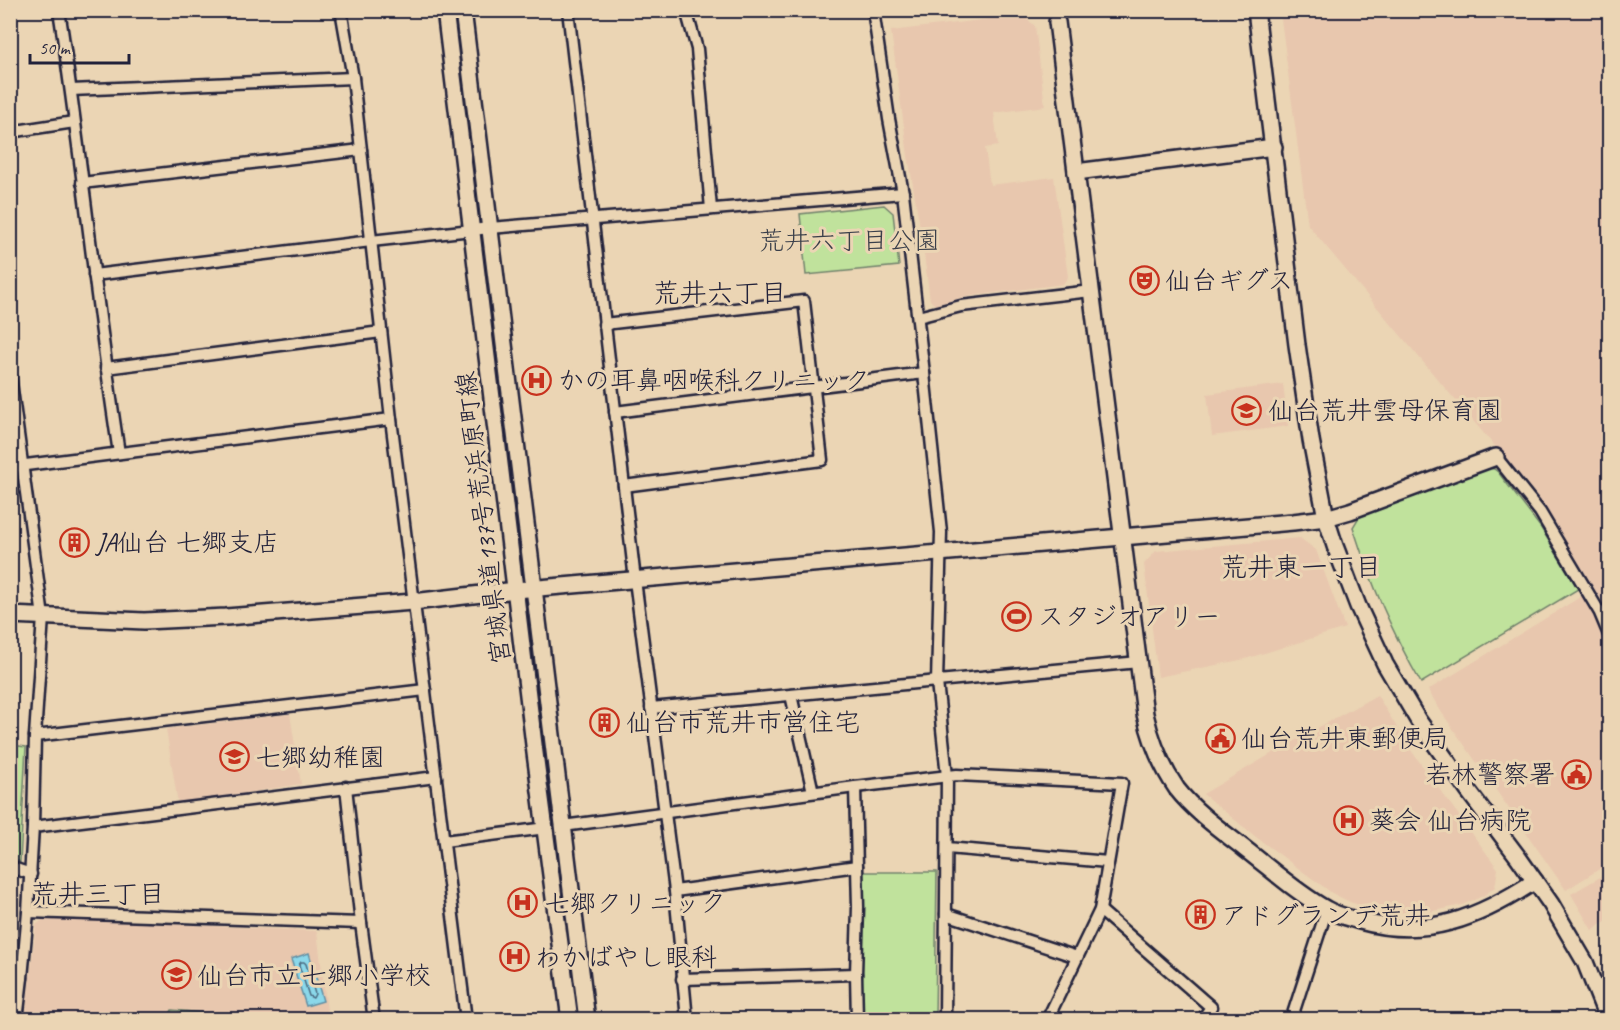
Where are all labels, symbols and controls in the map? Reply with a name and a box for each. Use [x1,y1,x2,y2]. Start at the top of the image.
scale bar [30,27,129,65]
text: 50 m [39,37,72,59]
park label: 荒井六丁目公園 [758,224,940,257]
theatre icon: 仙台ギグス [1128,264,1160,296]
place label: 仙台ギグス [1165,264,1293,297]
district label: 荒井六丁目 [653,276,788,310]
hospital icon: かの耳鼻咽喉科クリニック [521,364,553,396]
place label: かの耳鼻咽喉科クリニック [558,364,870,397]
street label: 宮城県道137号荒浜原町線 [449,369,518,666]
school or university icon: 仙台荒井雲母保育園 [1231,394,1263,426]
place label: 仙台荒井雲母保育園 [1268,394,1502,427]
building icon: JA仙台 七郷支店 [59,526,91,558]
place label: JA仙台 七郷支店 [94,526,279,559]
district label: 荒井東一丁目 [1220,550,1382,584]
sports icon: スタジオアリー [1001,600,1033,632]
place label: スタジオアリー [1038,600,1221,633]
building icon: 仙台市荒井市営住宅 [589,706,621,738]
place label: 仙台市荒井市営住宅 [626,706,860,739]
public building icon: 仙台荒井東郵便局 [1204,722,1236,754]
place label: 仙台荒井東郵便局 [1241,722,1449,755]
school or university icon: 七郷幼稚園 [218,741,250,773]
place label: 七郷幼稚園 [255,741,385,774]
place label: 若林警察署 [1425,758,1555,791]
public building icon: 若林警察署 [1560,758,1592,790]
hospital icon: 葵会 仙台病院 [1332,804,1364,836]
place label: 葵会 仙台病院 [1369,804,1531,837]
district label: 荒井三丁目 [31,877,166,911]
hospital icon: 七郷クリニック [507,887,539,919]
place label: 七郷クリニック [544,887,726,920]
building icon: アドグランデ荒井 [1184,899,1216,931]
place label: アドグランデ荒井 [1221,899,1431,932]
hospital icon: わかばやし眼科 [498,941,530,973]
place label: わかばやし眼科 [535,941,717,974]
school or university icon: 仙台市立七郷小学校 [160,959,192,991]
place label: 仙台市立七郷小学校 [197,959,431,992]

